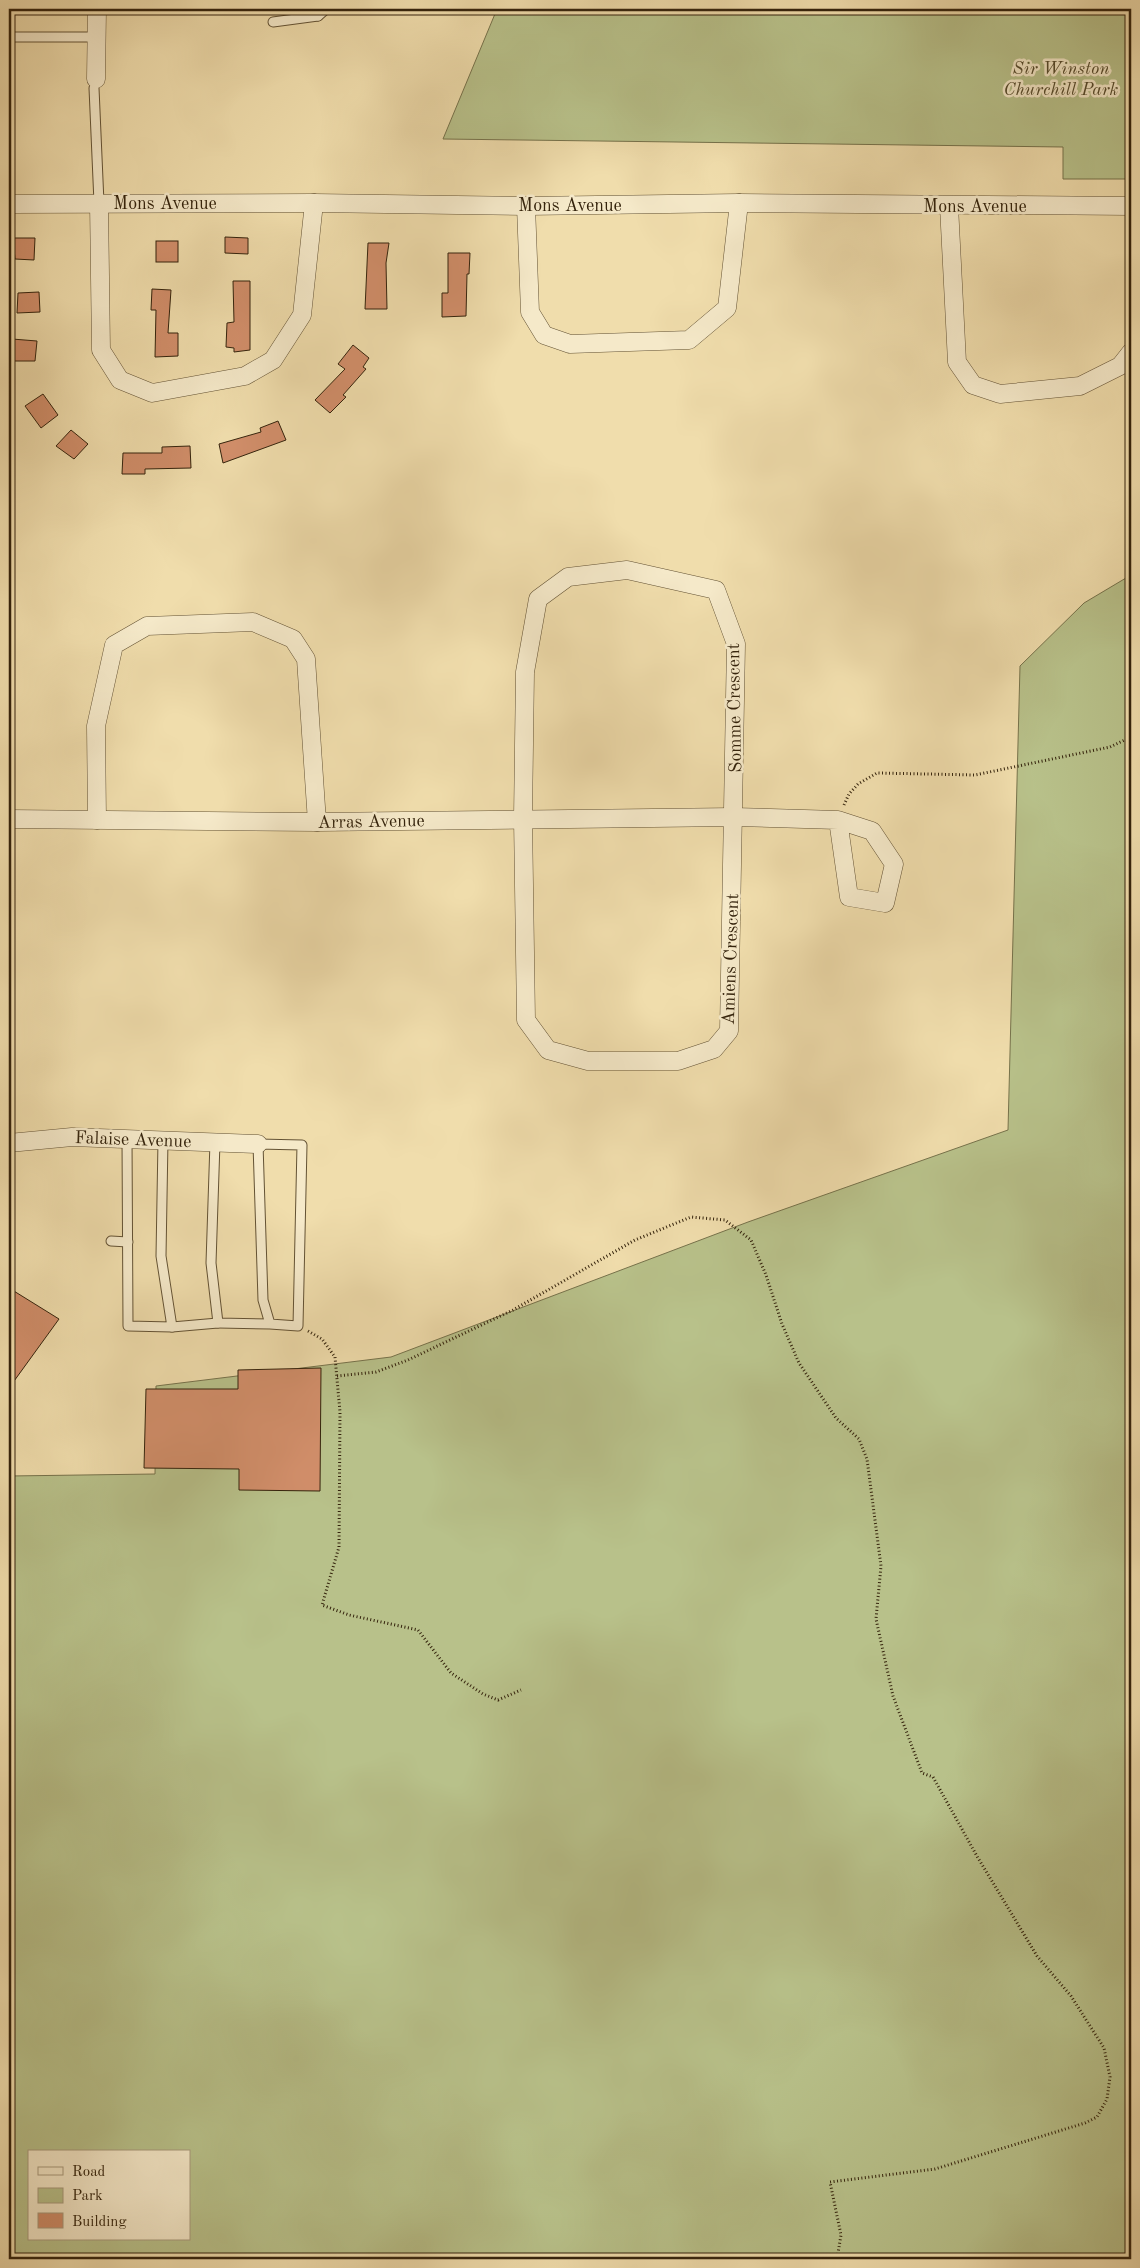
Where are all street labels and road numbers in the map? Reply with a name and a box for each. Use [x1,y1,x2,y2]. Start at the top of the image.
street label: Mons Avenue [113,195,217,213]
street label: Mons Avenue [518,197,622,215]
street label: Mons Avenue [923,198,1027,216]
street label: Somme Crescent [725,643,745,773]
street label: Arras Avenue [317,812,425,832]
street label: Amiens Crescent [720,893,742,1025]
street label: Falaise Avenue [74,1129,192,1151]

